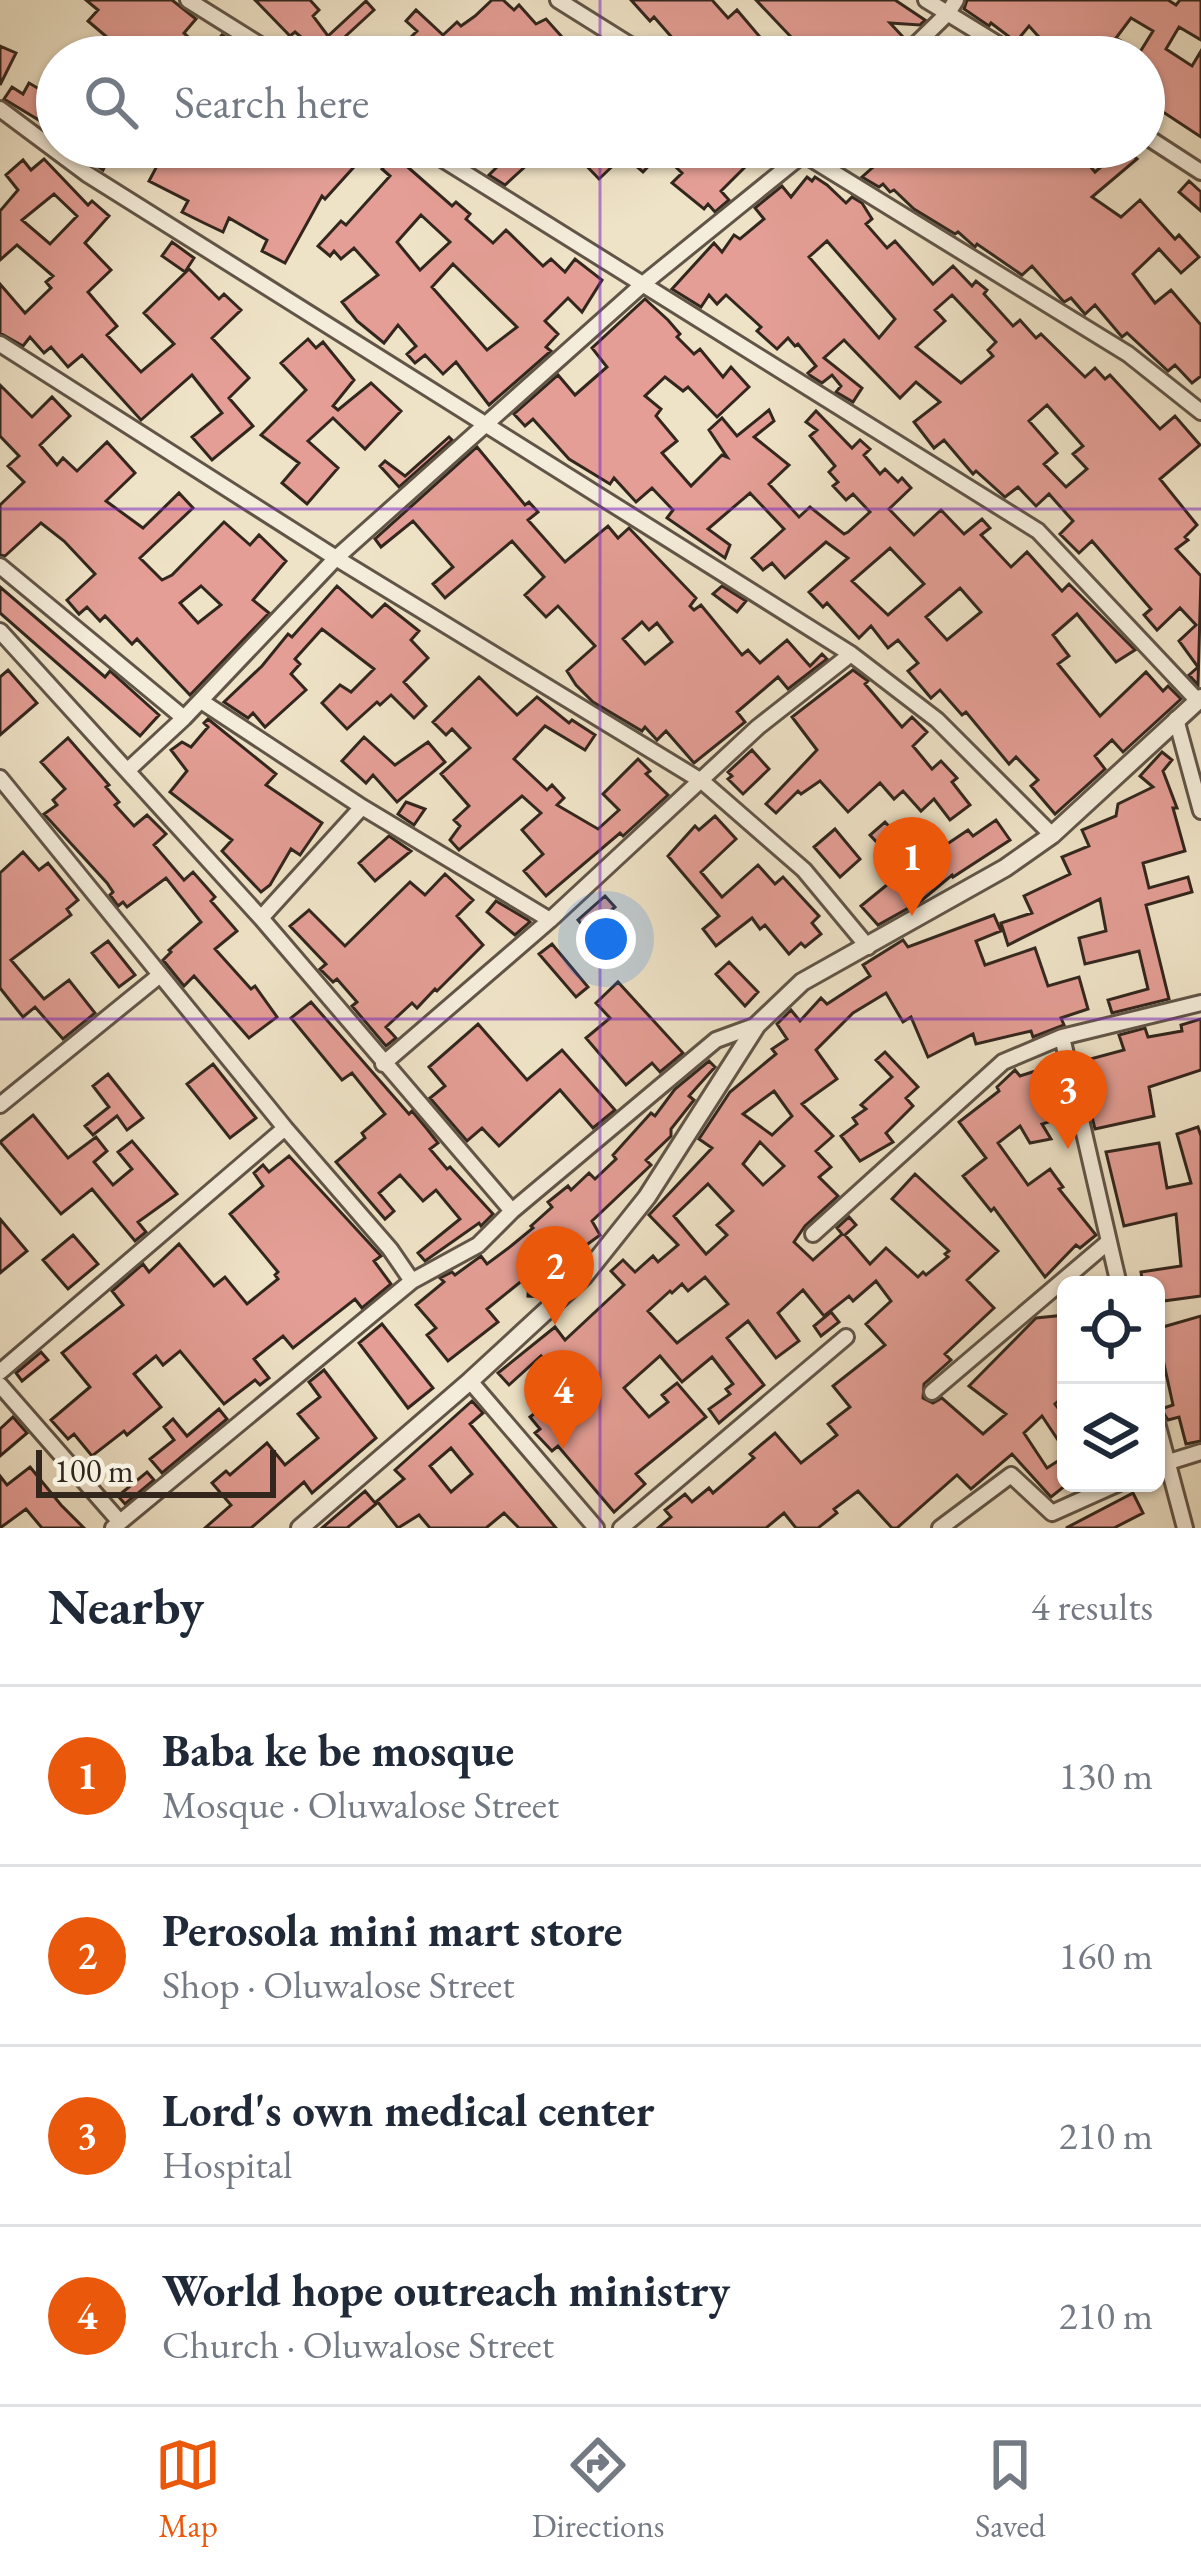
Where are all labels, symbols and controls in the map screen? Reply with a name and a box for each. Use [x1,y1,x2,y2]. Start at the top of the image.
search box [36,36,1165,168]
icon: search [78,69,144,135]
text: Search here [174,73,369,131]
pin: 1 [873,817,951,916]
your location [576,909,636,969]
pin: 3 [1029,1050,1107,1149]
pin: 2 [516,1226,594,1325]
map controls [1057,1276,1165,1492]
button: locate [1057,1276,1165,1384]
pin: 4 [524,1350,602,1449]
button: layers [1057,1384,1165,1492]
scale bar [36,1444,276,1497]
text: 100 m [54,1449,134,1492]
text: Nearby [48,1573,204,1639]
text: 4 results [1031,1581,1153,1632]
text: Baba ke be mosque [162,1721,514,1779]
text: 1 [77,1750,97,1801]
text: 130 m [1059,1750,1153,1801]
text: Mosque · Oluwalose Street [162,1779,559,1830]
text: Perosola mini mart store [162,1901,623,1959]
text: 2 [77,1930,97,1981]
text: 160 m [1059,1930,1153,1981]
text: Shop · Oluwalose Street [162,1959,514,2010]
text: Lord's own medical center [162,2081,654,2139]
text: 3 [77,2110,97,2161]
text: 210 m [1059,2110,1153,2161]
text: Hospital [162,2139,292,2190]
text: World hope outreach ministry [162,2261,730,2319]
text: 4 [77,2290,97,2341]
text: 210 m [1059,2290,1153,2341]
text: Church · Oluwalose Street [162,2319,554,2370]
tab: Map [155,2432,221,2547]
tab: Directions [532,2432,665,2547]
tab: Saved [975,2432,1046,2547]

